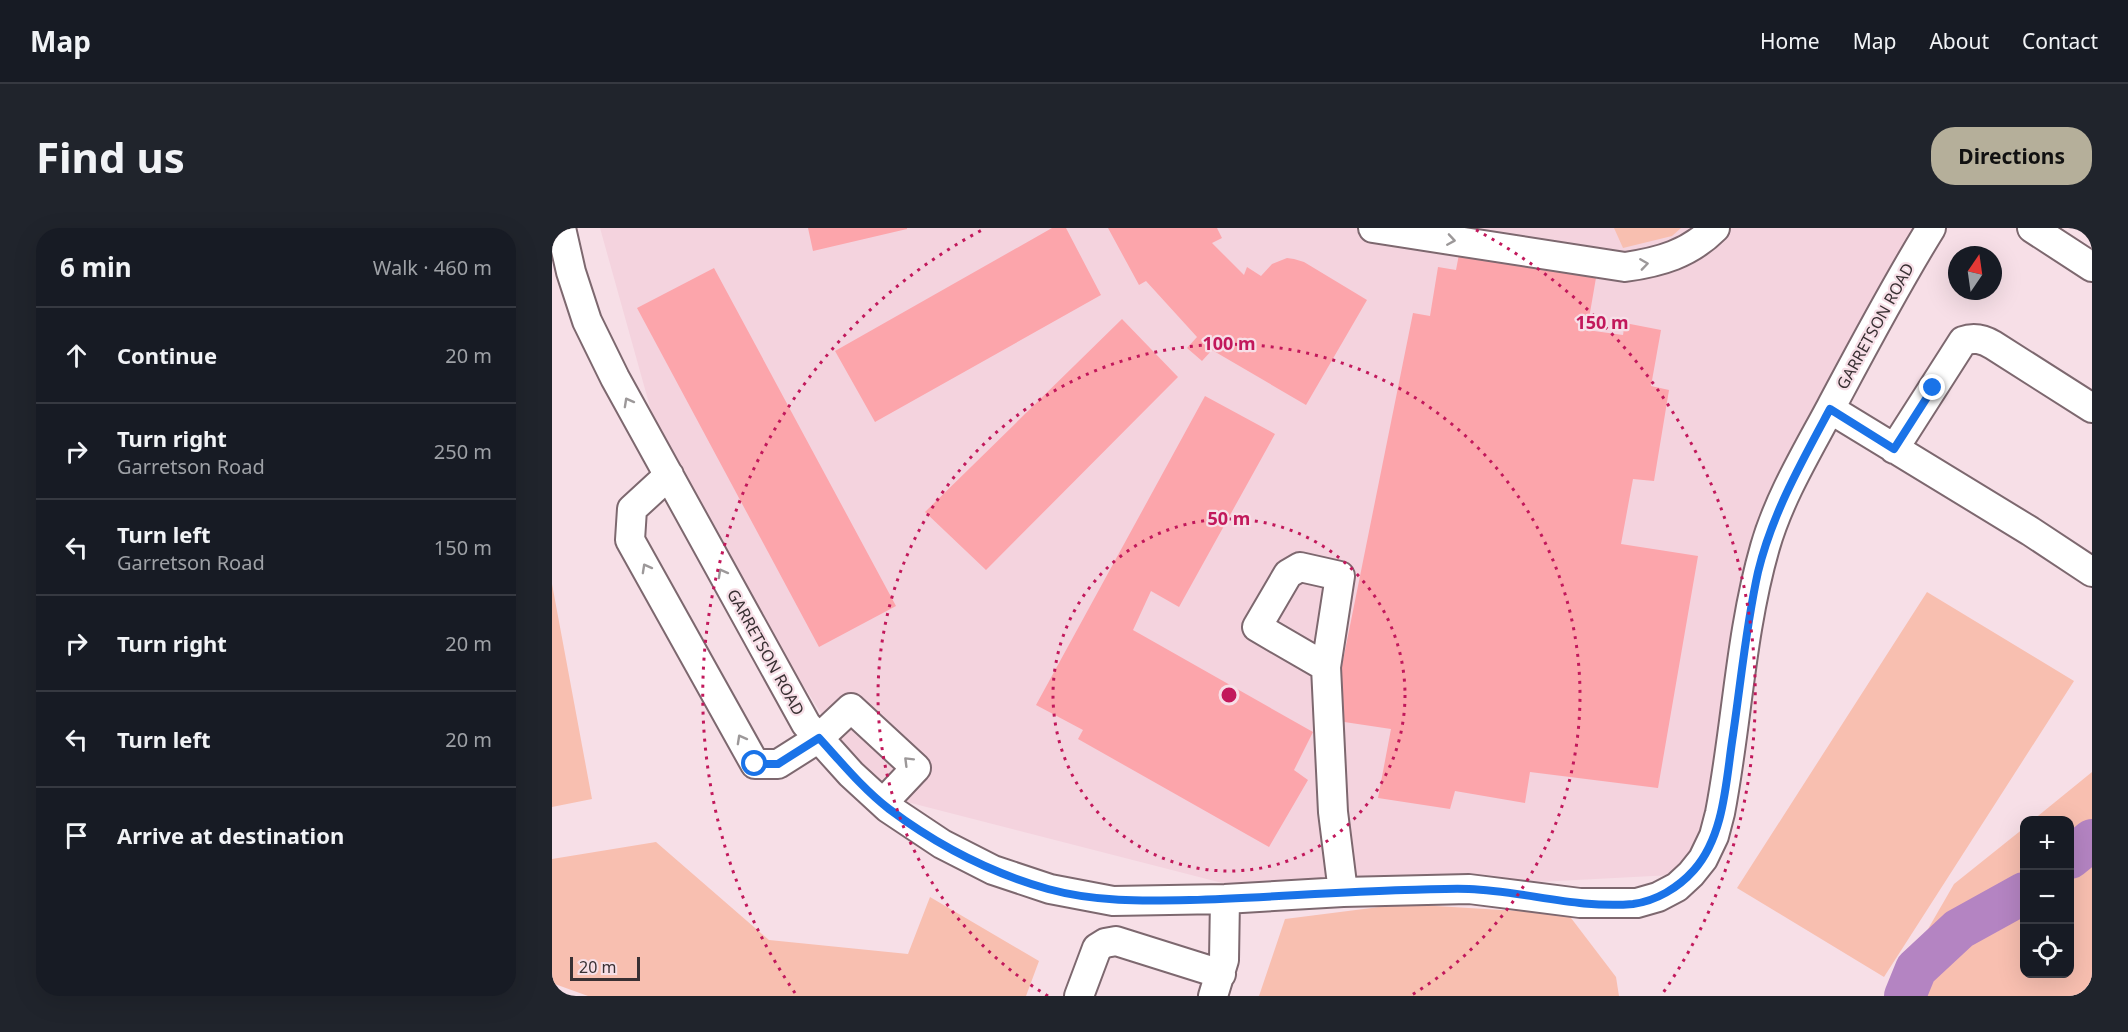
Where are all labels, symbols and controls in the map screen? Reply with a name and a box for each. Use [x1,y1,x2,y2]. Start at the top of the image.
text: Map [30,22,91,60]
text: Home [1760,27,1820,55]
text: Map [1853,27,1896,55]
text: About [1929,27,1989,55]
text: Contact [2022,27,2098,55]
button: Directions [1931,127,2092,185]
text: Find us [36,128,185,185]
one-way arrow [1446,233,1456,246]
north arrow [1948,246,2002,300]
text: 6 min [60,249,132,285]
text: Walk · 460 m [373,254,492,281]
one-way arrow [1640,259,1649,271]
street label: GARRETSON ROAD [1831,259,1919,393]
text: 150 m [1575,310,1629,334]
text: 100 m [1202,331,1256,355]
icon: ahead [60,339,93,372]
text: Continue [117,340,217,370]
text: 20 m [445,342,492,369]
route end [1919,374,1945,400]
one-way arrow [624,398,635,409]
text: Turn right [117,423,227,453]
icon: right [60,435,93,468]
text: 250 m [434,438,492,465]
text: Garretson Road [117,453,265,480]
text: 50 m [1208,506,1250,530]
text: Turn left [117,519,211,549]
icon: left [60,531,93,564]
text: 150 m [434,534,492,561]
text: Garretson Road [117,549,265,576]
one-way arrow [642,564,653,575]
one-way arrow [718,569,729,579]
street label: GARRETSON ROAD [722,585,810,719]
icon: right [60,627,93,660]
text: Turn right [117,628,227,658]
text: 20 m [445,630,492,657]
centre of rings [1219,685,1239,705]
icon: left [60,723,93,756]
text: Turn left [117,724,211,754]
text: 20 m [445,726,492,753]
one-way arrow [737,735,748,745]
route start [741,750,767,776]
one-way arrow [905,757,915,768]
map controls [2020,816,2074,978]
button: + [2020,816,2074,870]
icon: arrive [60,819,93,852]
text: Arrive at destination [117,820,344,850]
button: − [2020,870,2074,924]
button: locate [2020,924,2074,978]
scale bar [570,954,640,982]
text: 20 m [579,956,616,978]

